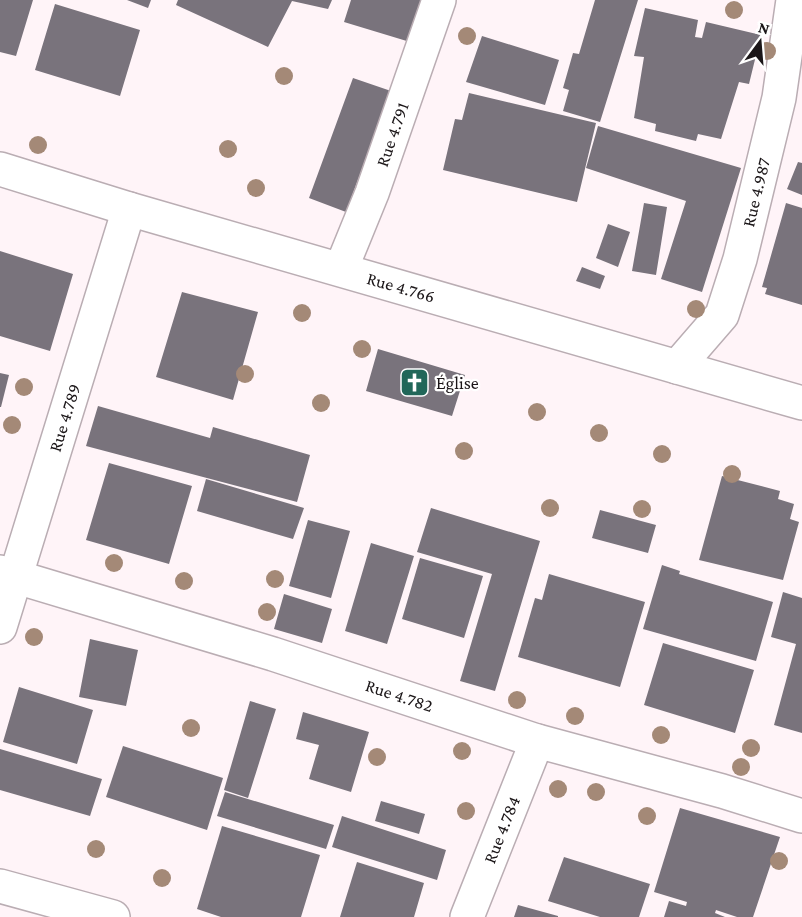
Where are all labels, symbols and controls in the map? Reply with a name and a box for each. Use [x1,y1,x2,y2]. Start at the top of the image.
north arrow [730,12,790,72]
text: N [756,18,772,38]
street label: Rue 4.791 [372,100,413,169]
street label: Rue 4.987 [738,156,774,229]
street label: Rue 4.766 [365,268,437,307]
church icon: Église [399,367,431,399]
place label: Église [436,373,479,393]
street label: Rue 4.789 [45,381,84,454]
street label: Rue 4.782 [363,675,436,716]
street label: Rue 4.784 [479,793,524,866]

